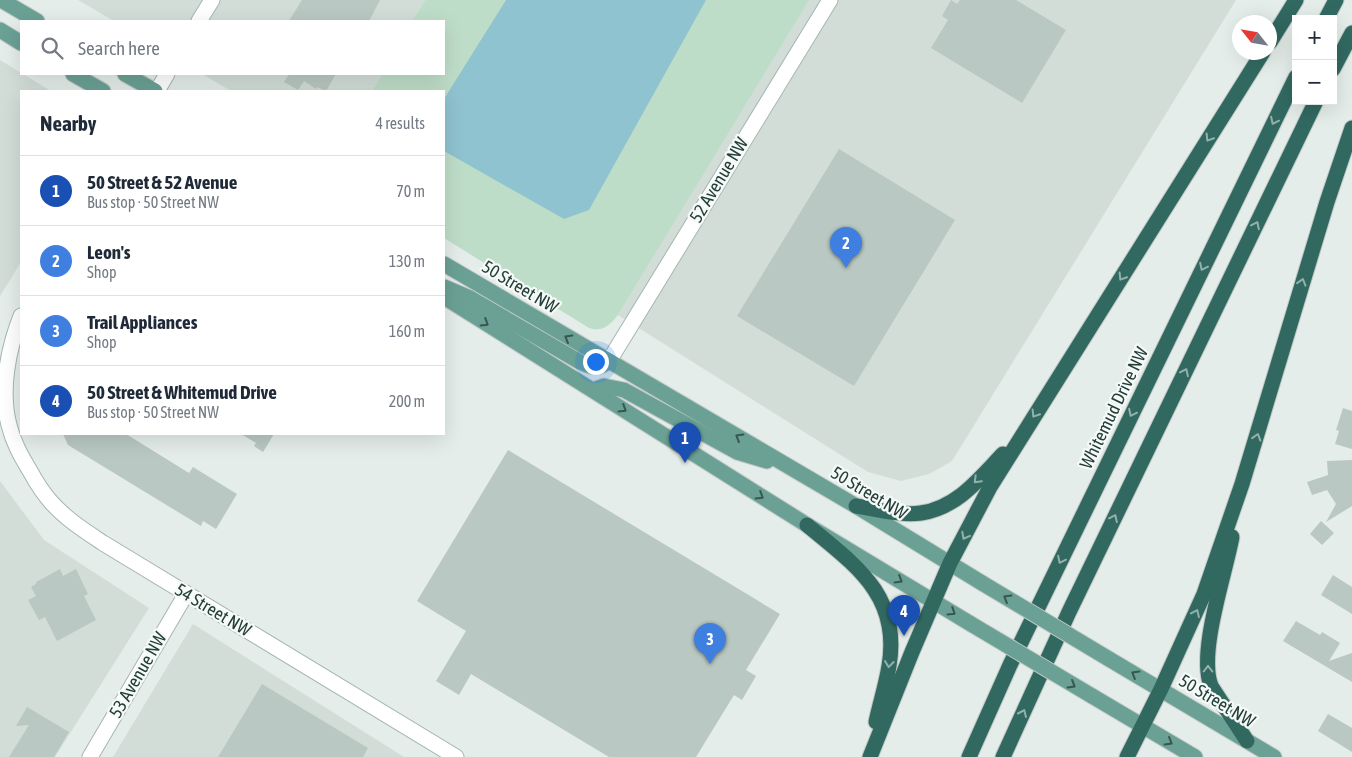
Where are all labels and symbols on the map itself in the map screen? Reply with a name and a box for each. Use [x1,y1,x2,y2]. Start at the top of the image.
north arrow [1232,15,1277,60]
one-way arrow [1270,116,1280,125]
street label: 52 Avenue NW [685,133,752,226]
one-way arrow [1206,133,1215,142]
one-way arrow [1250,222,1260,231]
pin: 2 [830,227,862,268]
street label: 50 Street NW [478,256,562,317]
one-way arrow [1199,262,1209,271]
one-way arrow [1118,271,1128,280]
one-way arrow [1297,278,1307,286]
one-way arrow [480,317,489,326]
one-way arrow [565,334,574,344]
street label: Whitemud Drive NW [1075,343,1152,472]
your location [583,349,609,375]
one-way arrow [1179,368,1189,377]
one-way arrow [618,403,627,413]
one-way arrow [1129,408,1139,417]
one-way arrow [1032,409,1041,418]
pin: 1 [669,422,701,463]
one-way arrow [735,434,744,444]
one-way arrow [1251,434,1261,442]
street label: 50 Street NW [827,462,911,523]
one-way arrow [974,475,983,484]
one-way arrow [755,490,764,499]
one-way arrow [1108,514,1118,523]
one-way arrow [961,531,971,540]
one-way arrow [1058,554,1068,563]
one-way arrow [894,574,903,584]
street label: 54 Street NW [171,579,255,640]
pin: 4 [888,595,920,636]
one-way arrow [1004,595,1013,605]
one-way arrow [947,606,956,615]
one-way arrow [1189,609,1200,618]
pin: 3 [694,623,726,664]
street label: 53 Avenue NW [105,628,171,721]
one-way arrow [884,660,895,668]
one-way arrow [1203,665,1213,672]
street label: 50 Street NW [1175,670,1259,731]
one-way arrow [1132,671,1141,681]
one-way arrow [1067,678,1076,688]
one-way arrow [1016,709,1027,718]
one-way arrow [1163,736,1172,746]

